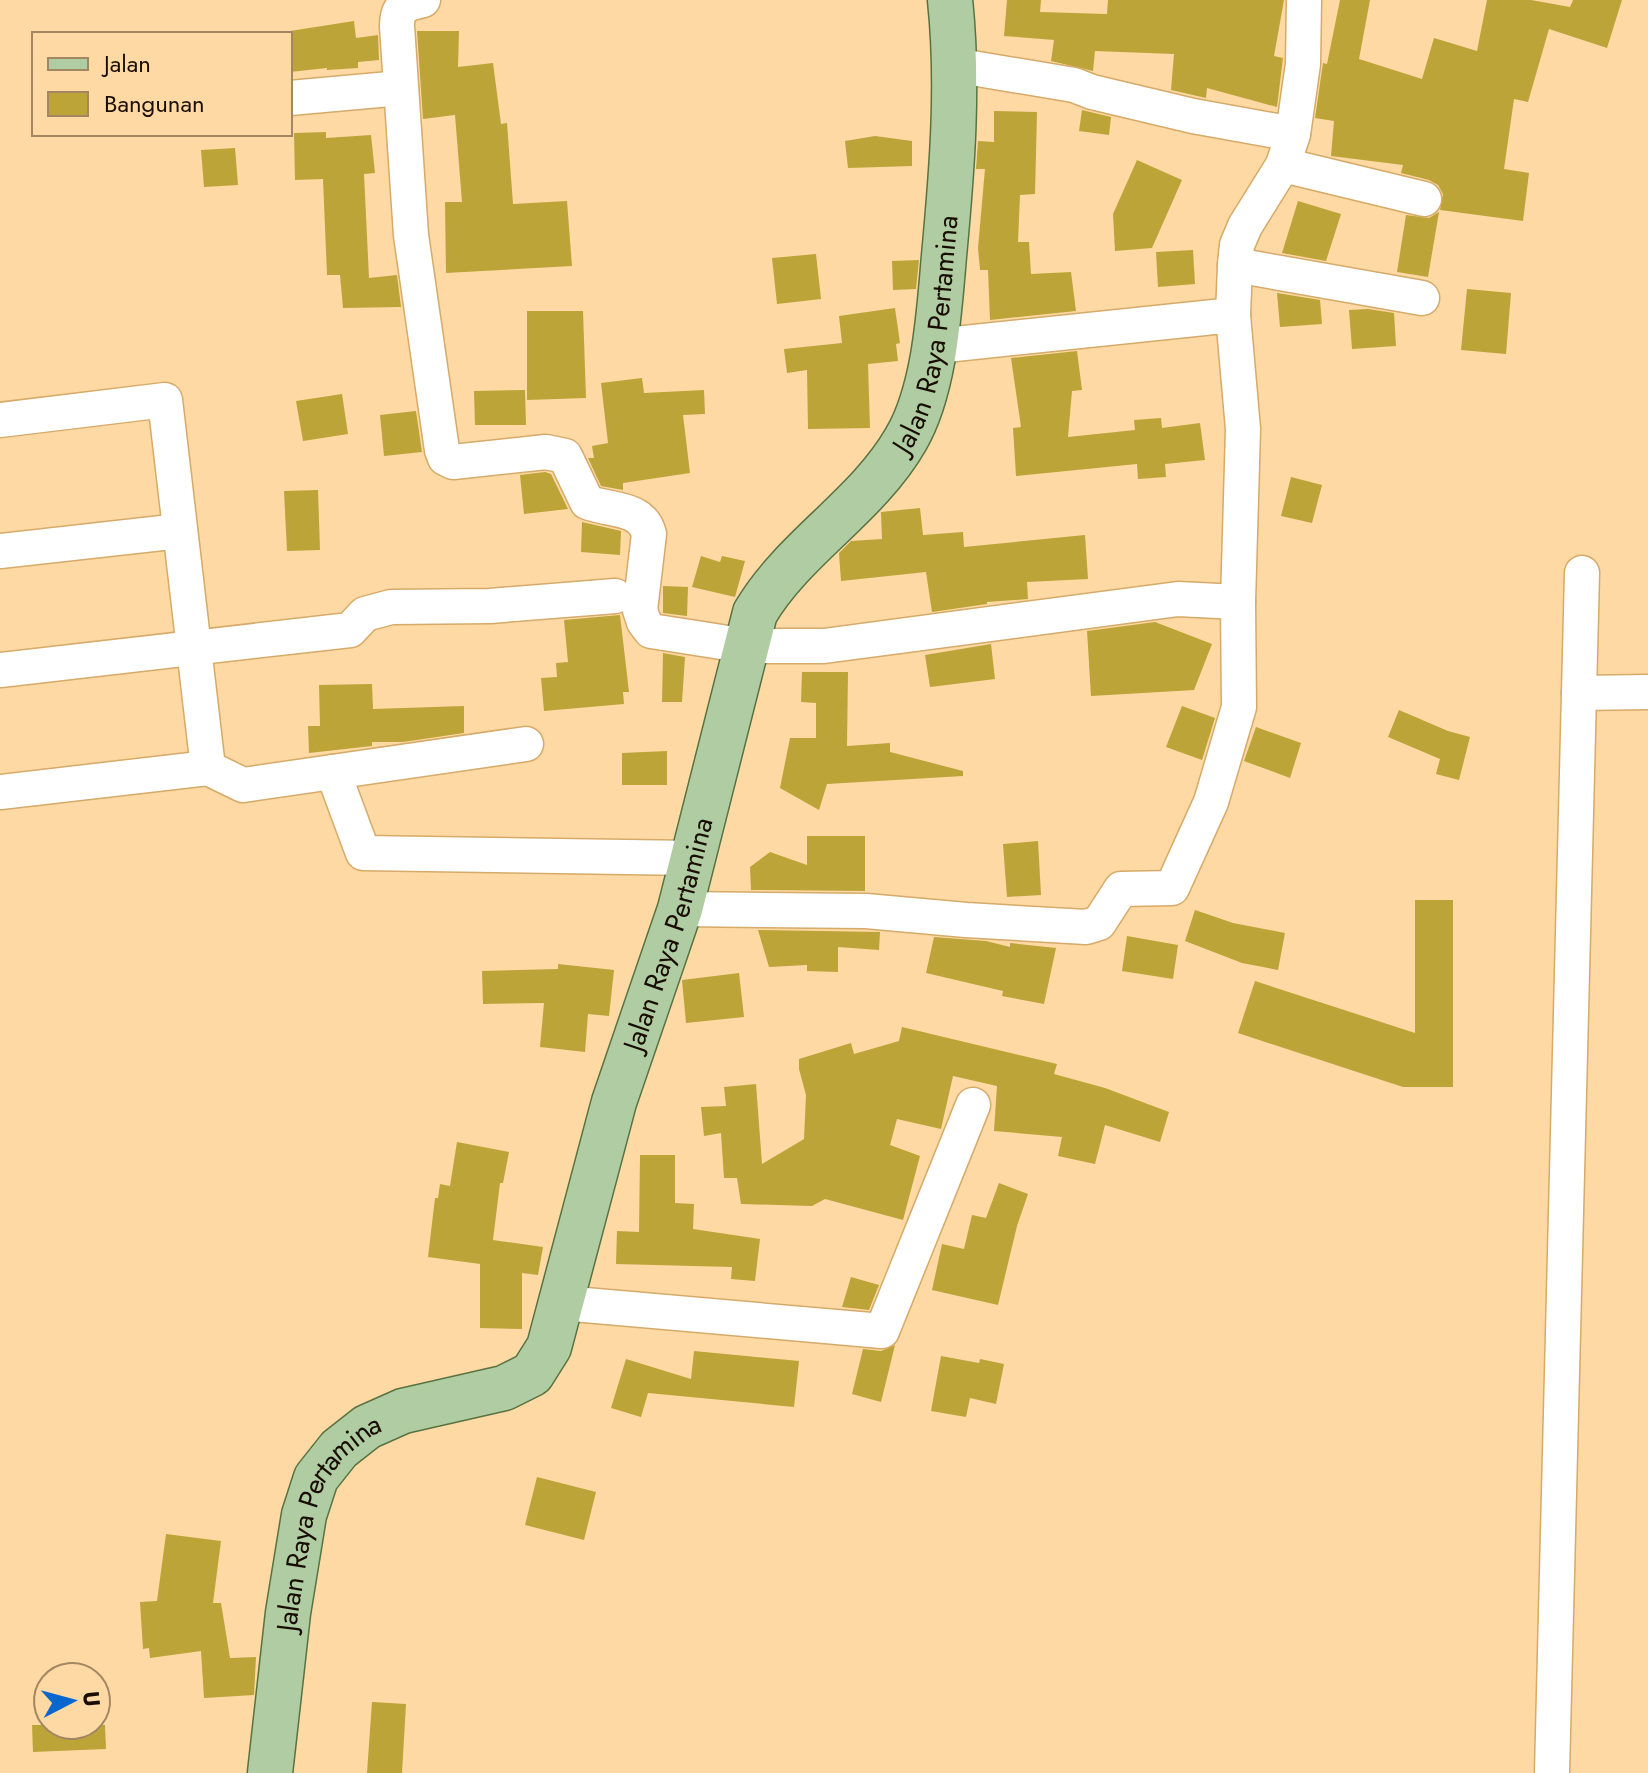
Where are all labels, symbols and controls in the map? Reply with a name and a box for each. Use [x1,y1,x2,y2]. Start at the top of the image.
legend [32,32,292,136]
text: Jalan [101,46,151,81]
text: Bangunan [104,86,205,121]
street label: Jalan Raya Pertamina [880,214,969,465]
street label: Jalan Raya Pertamina [612,813,723,1060]
street label: Jalan Raya Pertamina [266,1403,388,1637]
north arrow [32,1661,112,1741]
text: U [75,1690,109,1708]

